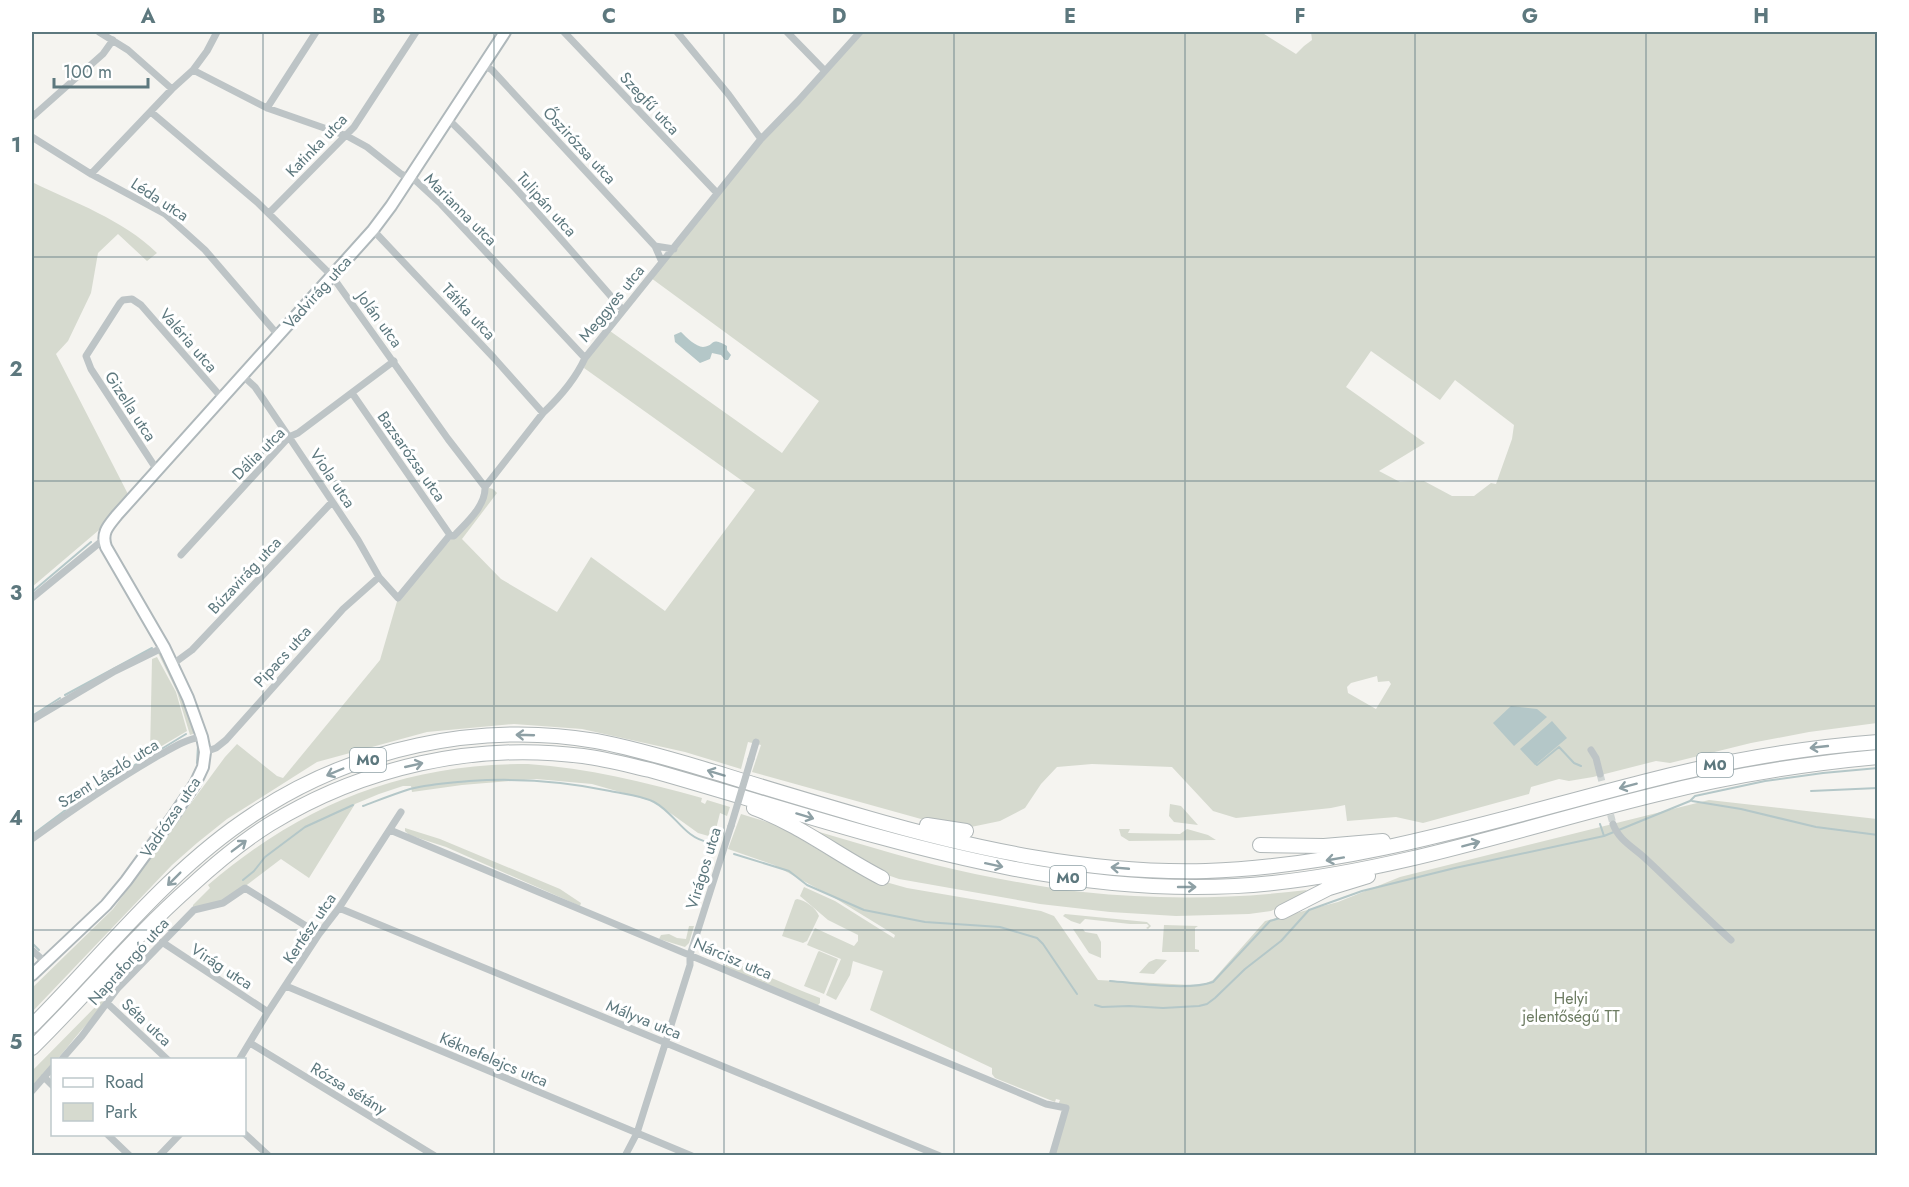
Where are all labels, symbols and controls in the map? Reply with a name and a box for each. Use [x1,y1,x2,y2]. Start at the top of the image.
text: A [140,2,156,31]
text: B [372,2,386,31]
text: C [602,2,616,31]
text: D [832,2,846,31]
text: E [1064,2,1076,31]
text: F [1294,2,1306,31]
text: G [1522,2,1538,31]
text: H [1753,2,1769,31]
scale bar [54,51,148,89]
text: 100 m [63,59,112,85]
street label: Szegfű utca [614,67,685,140]
street label: Őszirózsa utca [538,102,622,189]
street label: Katinka utca [280,108,353,182]
text: 1 [11,131,21,160]
street label: Tulipán utca [511,167,582,242]
street label: Marianna utca [419,168,502,251]
street label: Léda utca [126,172,193,227]
street label: Vadvirág utca [278,251,357,334]
street label: Meggyes utca [573,260,650,347]
street label: Tátika utca [436,278,501,345]
street label: Jolán utca [350,285,408,352]
street label: Valéria utca [154,303,223,377]
text: 2 [9,355,23,384]
street label: Gizella utca [99,367,162,446]
street label: Bazsarózsa utca [372,406,451,506]
street label: Dália utca [227,422,290,485]
street label: Viola utca [304,444,361,513]
street label: Búzavirág utca [202,532,286,619]
text: 3 [10,579,22,608]
street label: Pipacs utca [248,620,316,692]
one-way arrow [516,730,536,741]
street label: Szent László utca [54,733,163,814]
one-way arrow [1810,742,1830,753]
road number: M0 [350,748,386,772]
road number: M0 [1697,753,1733,777]
one-way arrow [405,758,424,770]
one-way arrow [327,767,345,778]
one-way arrow [707,767,726,778]
street label: Vadrózsa utca [135,772,206,862]
one-way arrow [1619,780,1638,792]
text: 4 [9,804,23,833]
one-way arrow [795,811,814,822]
street label: Virágos utca [680,824,727,912]
one-way arrow [1461,838,1480,849]
one-way arrow [230,840,246,852]
one-way arrow [1326,853,1345,864]
one-way arrow [984,860,1003,871]
one-way arrow [1110,862,1130,873]
road number: M0 [1050,866,1086,890]
one-way arrow [167,871,182,886]
one-way arrow [1177,881,1197,893]
street label: Kertész utca [277,888,341,968]
street label: Napraforgó utca [83,912,174,1010]
street label: Nárcisz utca [690,932,776,985]
street label: Virág utca [186,938,257,995]
park label: Helyi jelentőségű TT [1521,987,1620,1028]
street label: Séta utca [117,993,177,1052]
street label: Mályva utca [603,994,685,1045]
street label: Kéknefelejcs utca [436,1026,552,1093]
text: 5 [10,1028,23,1057]
street label: Rózsa sétány [306,1057,392,1121]
legend [51,1058,246,1136]
text: Road [105,1069,144,1095]
text: Park [105,1099,137,1125]

